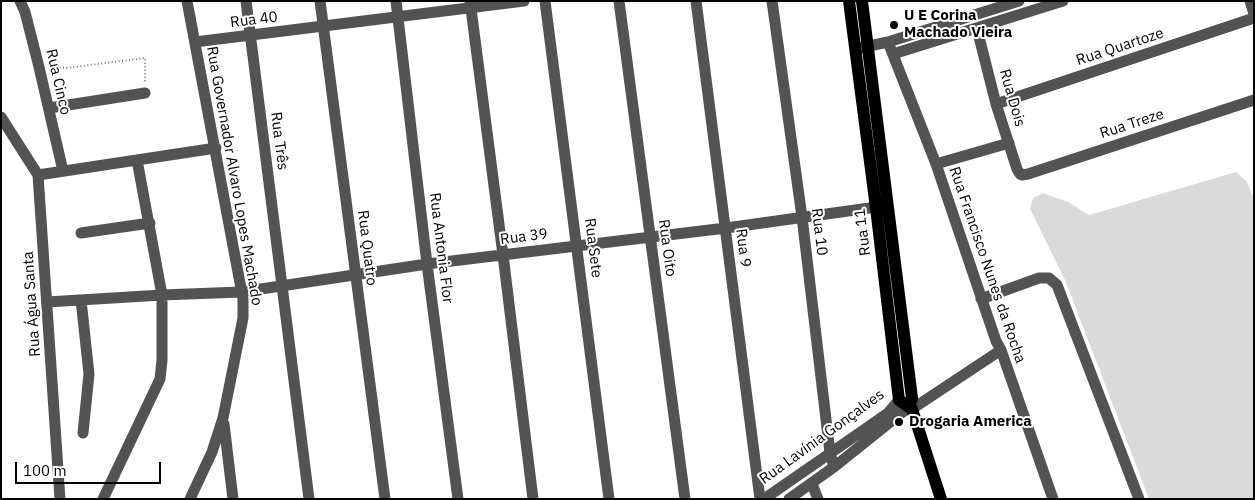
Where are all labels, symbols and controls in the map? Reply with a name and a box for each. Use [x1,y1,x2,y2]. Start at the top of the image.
place label: U E Corina Machado Vieira [904,7,1012,42]
street label: Rua 40 [229,8,279,32]
marker: U E Corina Machado Vieira [888,19,900,31]
street label: Rua Quartoze [1074,24,1166,70]
street label: Rua Governador Alvaro Lopes Machado [202,45,266,307]
street label: Rua Cinco [42,47,74,117]
street label: Rua Dois [995,67,1029,129]
street label: Rua Treze [1098,105,1166,143]
street label: Rua Três [266,111,292,171]
street label: Rua Francisco Nunes da Rocha [945,164,1029,366]
street label: Rua Antonia Flor [425,192,457,304]
street label: Rua 10 [807,207,831,257]
street label: Rua 11 [851,207,875,257]
street label: Rua Quatro [353,209,381,287]
street label: Rua Sete [580,217,606,279]
street label: Rua Oito [654,218,680,278]
street label: Rua 39 [499,225,549,249]
street label: Rua 9 [732,228,754,268]
street label: Rua Água Santa [19,251,45,357]
street label: Rua Lavínia Gonçalves [756,386,888,488]
place label: Drogaria America [909,413,1032,431]
marker: Drogaria America [893,416,905,428]
scale bar [18,452,164,484]
text: 100 m [23,461,67,480]

